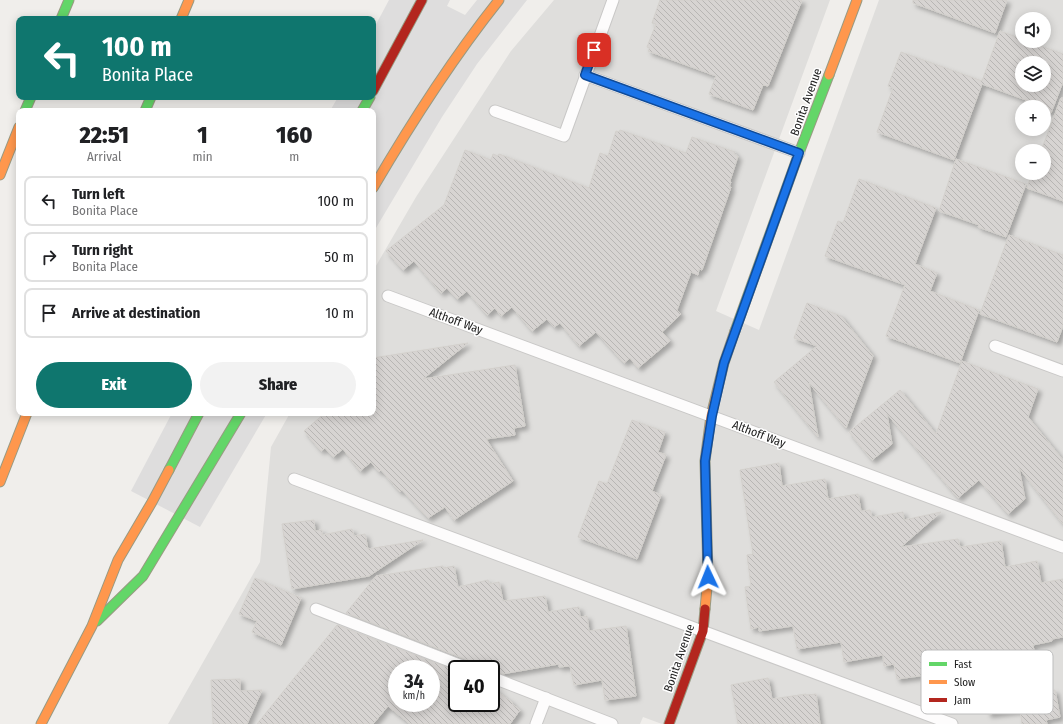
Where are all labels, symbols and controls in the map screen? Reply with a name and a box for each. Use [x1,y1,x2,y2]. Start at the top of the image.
map controls [1015,12,1051,180]
button: sound [1015,12,1051,48]
text: 100 m [102,30,172,63]
icon: left [36,32,88,84]
pin [577,33,611,67]
icon: arrive [583,39,605,61]
button: layers [1015,56,1051,92]
text: Bonita Place [102,64,193,86]
street label: Bonita Avenue [787,66,825,138]
button: + [1015,100,1051,136]
text: 22:51 [80,121,129,149]
text: 1 [197,121,208,149]
text: 160 [276,121,313,149]
button: − [1015,144,1051,180]
text: Arrival [87,149,121,164]
text: min [192,149,213,164]
text: m [289,149,299,164]
text: Turn left [72,185,125,203]
icon: left [38,190,60,212]
text: 100 m [317,192,354,210]
text: Bonita Place [72,203,138,218]
text: Turn right [72,241,133,259]
icon: right [38,246,60,268]
text: 50 m [324,248,354,266]
text: Bonita Place [72,259,138,274]
icon: arrive [38,302,60,324]
text: Arrive at destination [72,304,200,322]
text: 10 m [325,304,354,322]
street label: Althoff Way [427,305,485,337]
button: Exit [36,362,192,408]
button: Share [200,362,356,408]
street label: Althoff Way [730,417,788,451]
position arrow [687,556,729,598]
street label: Bonita Avenue [661,622,697,694]
legend [921,650,1053,714]
text: Fast [954,658,972,671]
speed limit sign: 40 [448,660,500,712]
text: 34 [404,669,424,693]
text: Slow [954,676,975,689]
text: km/h [403,690,425,702]
text: Jam [954,694,971,707]

